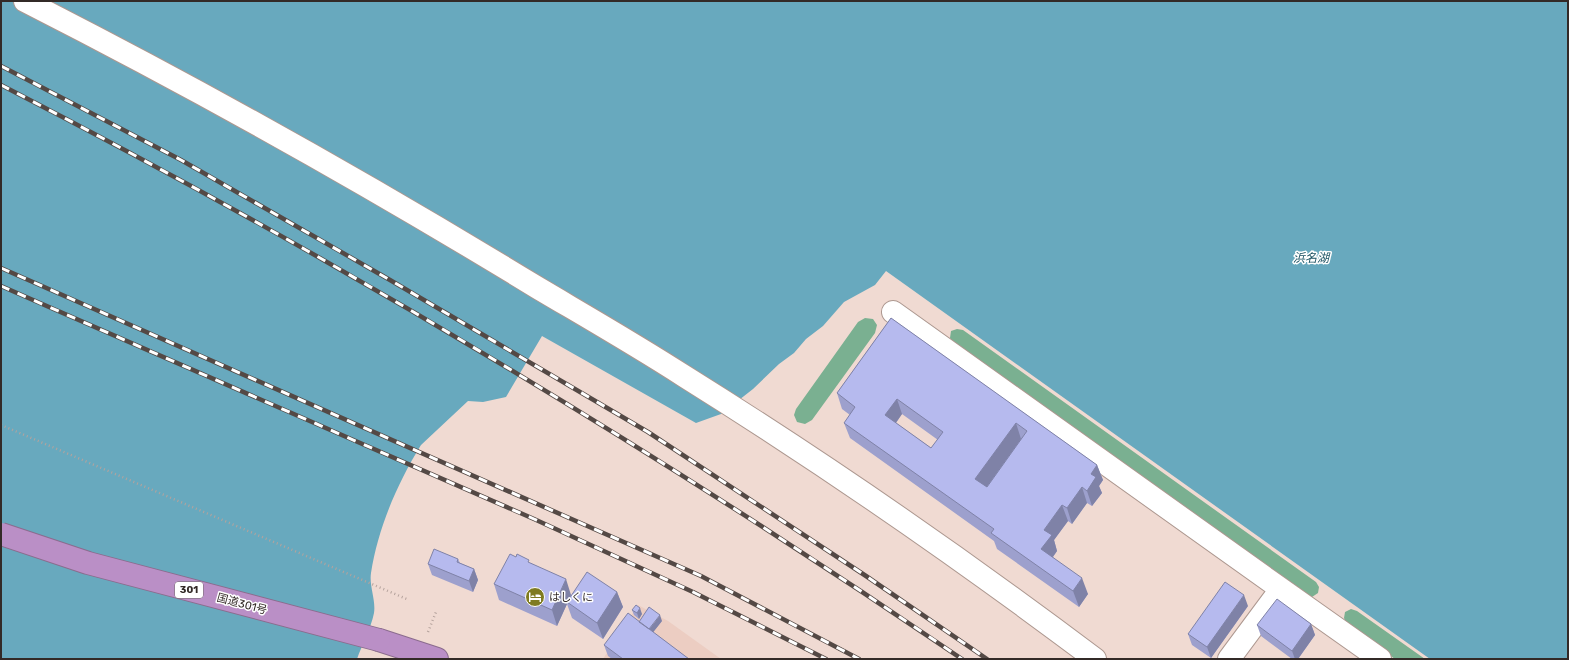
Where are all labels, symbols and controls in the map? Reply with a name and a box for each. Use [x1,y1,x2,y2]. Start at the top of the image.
water label: 浜名湖 [1293,251,1331,265]
road number: 301 [175,582,203,598]
hotel icon: はしくに [524,586,546,608]
street label: 国道301号 [216,591,268,617]
place label: はしくに [549,591,593,604]

